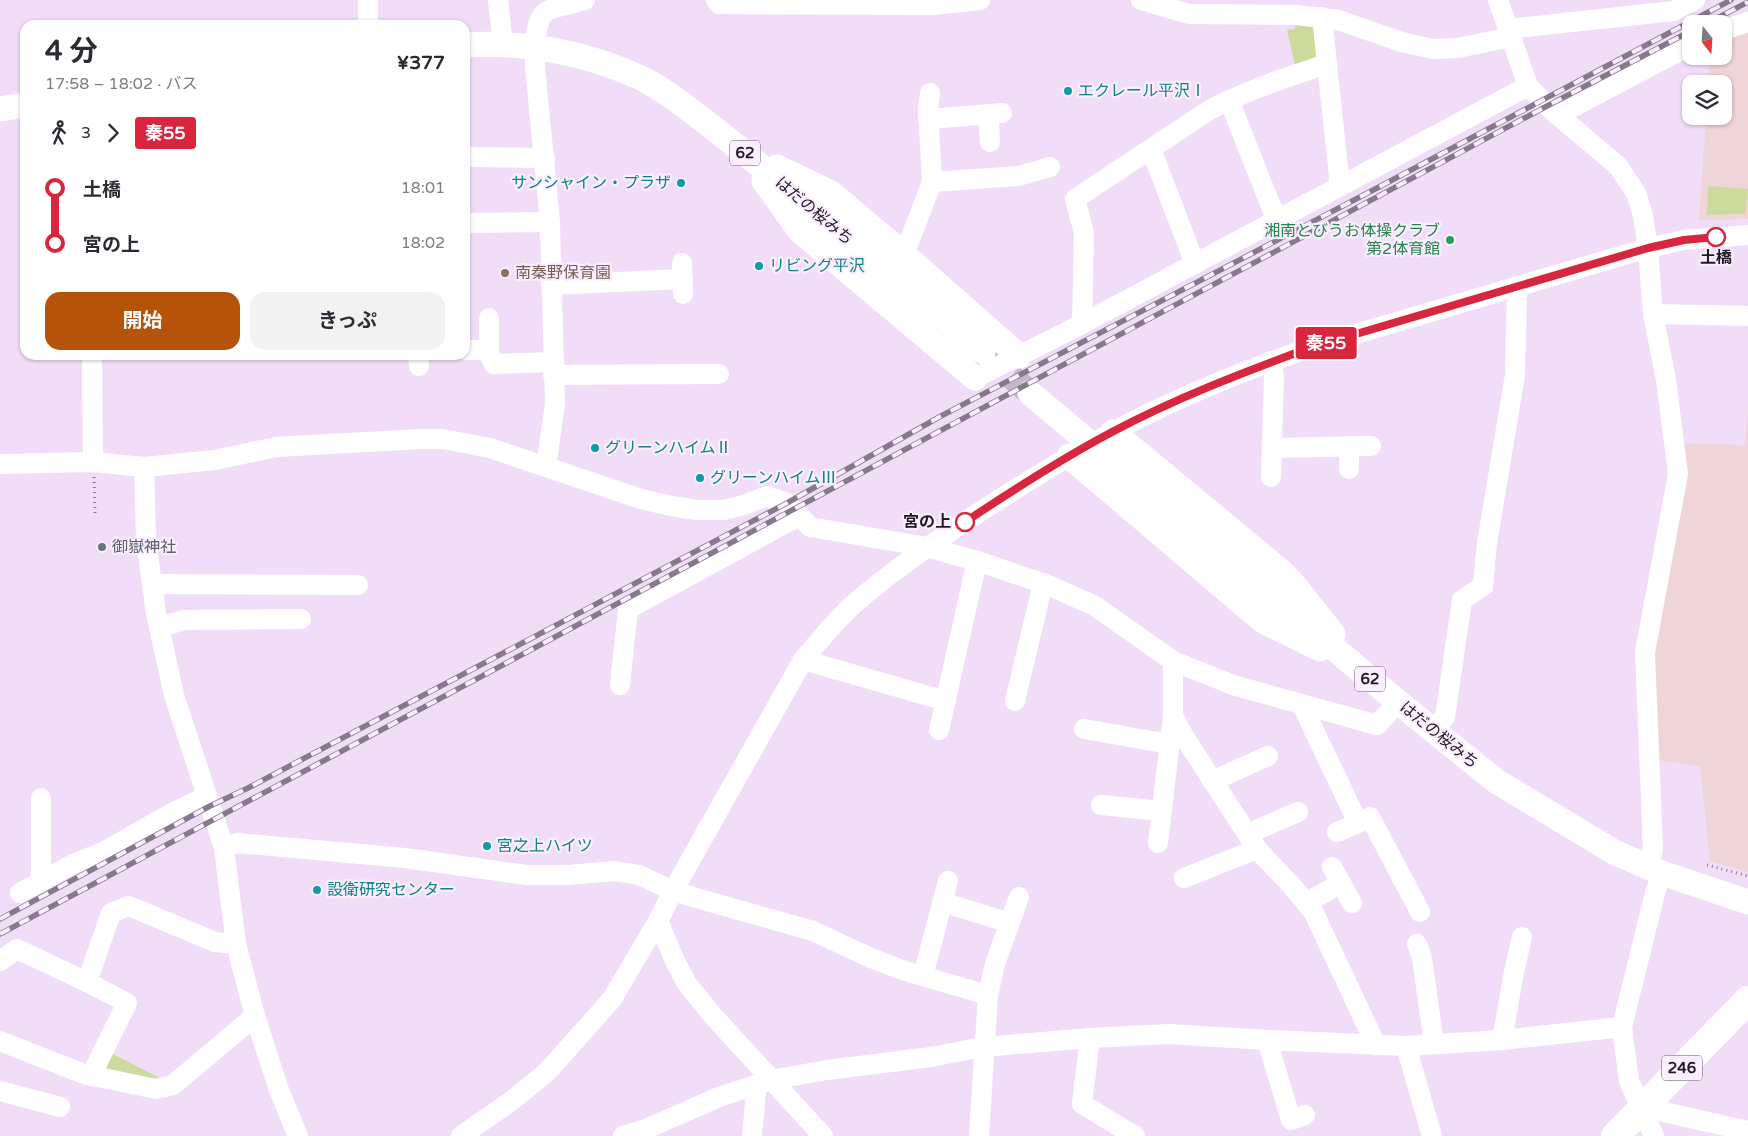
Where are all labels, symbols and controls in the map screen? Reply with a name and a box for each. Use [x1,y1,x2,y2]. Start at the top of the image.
north arrow [1682,15,1732,65]
map controls [1682,15,1732,125]
text: 4 分 [45,34,98,68]
text: ¥377 [397,52,445,74]
text: 17:58 – 18:02 · バス [45,74,197,94]
button: layers [1682,75,1732,125]
place label: エクレール平沢Ⅰ [1078,81,1206,101]
marker: エクレール平沢Ⅰ [1062,85,1074,97]
icon: walk [45,119,73,147]
icon: forward [99,119,127,147]
text: 秦55 [145,122,186,144]
text: 3 [81,123,91,143]
road number: 62 [730,140,760,166]
place label: サンシャイン・プラザ [511,173,671,193]
street label: はだの桜みち [771,173,857,249]
marker: サンシャイン・プラザ [675,177,687,189]
text: 18:01 [401,178,445,198]
text: 土橋 [83,179,121,201]
place label: 湘南とびうお体操クラブ 第2体育館 [1264,221,1440,259]
marker: 土橋 [1706,227,1726,247]
text: 18:02 [401,233,445,253]
text: 宮の上 [83,234,140,256]
marker: 湘南とびうお体操クラブ 第2体育館 [1444,234,1456,246]
place label: 土橋 [1700,248,1732,268]
place label: リビング平沢 [769,256,865,276]
marker: リビング平沢 [753,260,765,272]
place label: 南秦野保育園 [515,263,611,283]
marker: 南秦野保育園 [499,267,511,279]
button: 開始 [45,292,240,350]
button: きっぷ [250,292,445,350]
line badge: 秦55 [1297,327,1355,359]
text: 秦55 [1306,332,1346,354]
place label: グリーンハイムⅡ [605,438,732,458]
marker: グリーンハイムⅡ [589,442,601,454]
place label: グリーンハイムⅢ [710,468,837,488]
marker: グリーンハイムⅢ [694,472,706,484]
place label: 宮の上 [903,512,951,532]
marker: 宮の上 [955,512,975,532]
place label: 御嶽神社 [112,537,176,557]
marker: 御嶽神社 [96,541,108,553]
road number: 62 [1355,666,1385,692]
street label: はだの桜みち [1396,697,1482,773]
place label: 宮之上ハイツ [497,836,593,856]
marker: 宮之上ハイツ [481,840,493,852]
place label: 設衛研究センター [327,880,455,900]
marker: 設衛研究センター [311,884,323,896]
road number: 246 [1662,1056,1702,1080]

